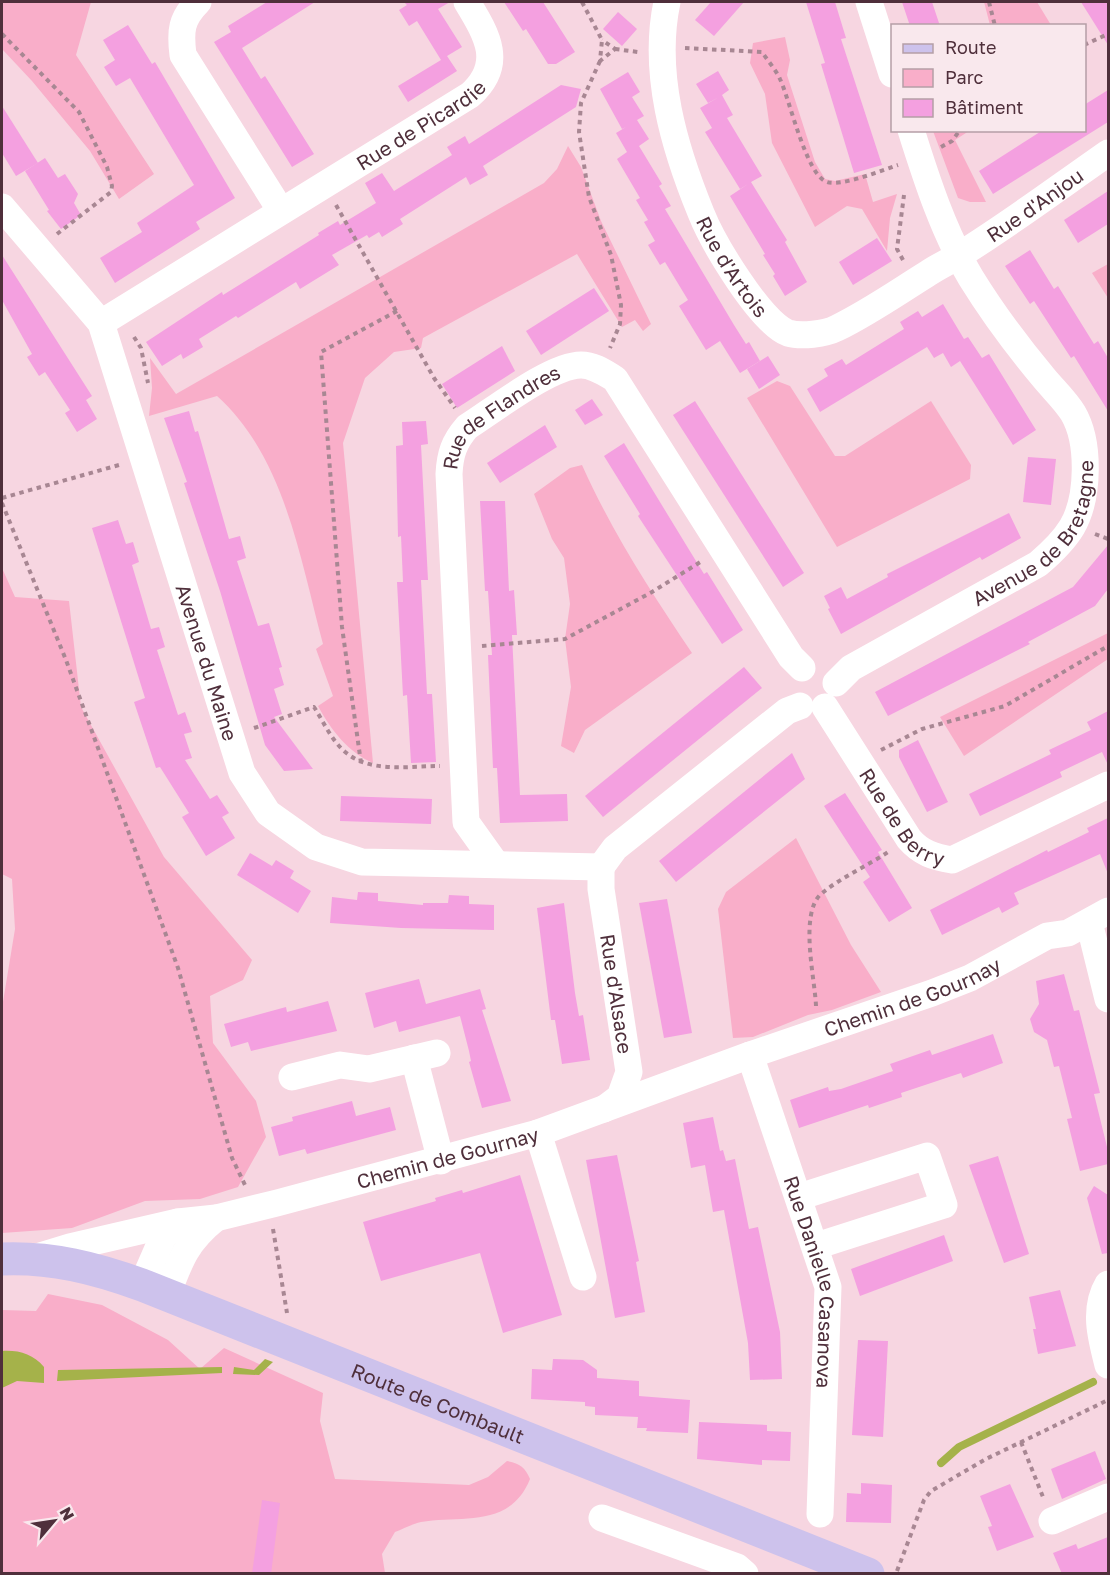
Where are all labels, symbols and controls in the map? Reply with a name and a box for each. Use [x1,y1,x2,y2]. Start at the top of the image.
legend [891,24,1086,132]
text: Route [945,36,996,58]
text: Parc [945,66,984,88]
street label: Rue de Picardie [351,75,490,175]
text: Bâtiment [945,96,1024,118]
street label: Rue d'Anjou [982,163,1087,247]
street label: Rue d'Artois [692,212,773,322]
street label: Rue de Flandres [437,359,564,471]
street label: Avenue de Bretagne [968,460,1097,610]
street label: Avenue du Maine [171,581,243,744]
street label: Rue de Berry [855,763,947,870]
street label: Rue d'Alsace [596,932,638,1055]
street label: Chemin de Gournay [821,952,1005,1041]
street label: Chemin de Gournay [354,1121,541,1193]
street label: Rue Danielle Casanova [779,1172,841,1389]
street label: Route de Combault [348,1358,528,1448]
north arrow [24,1491,84,1551]
text: N [55,1504,79,1524]

